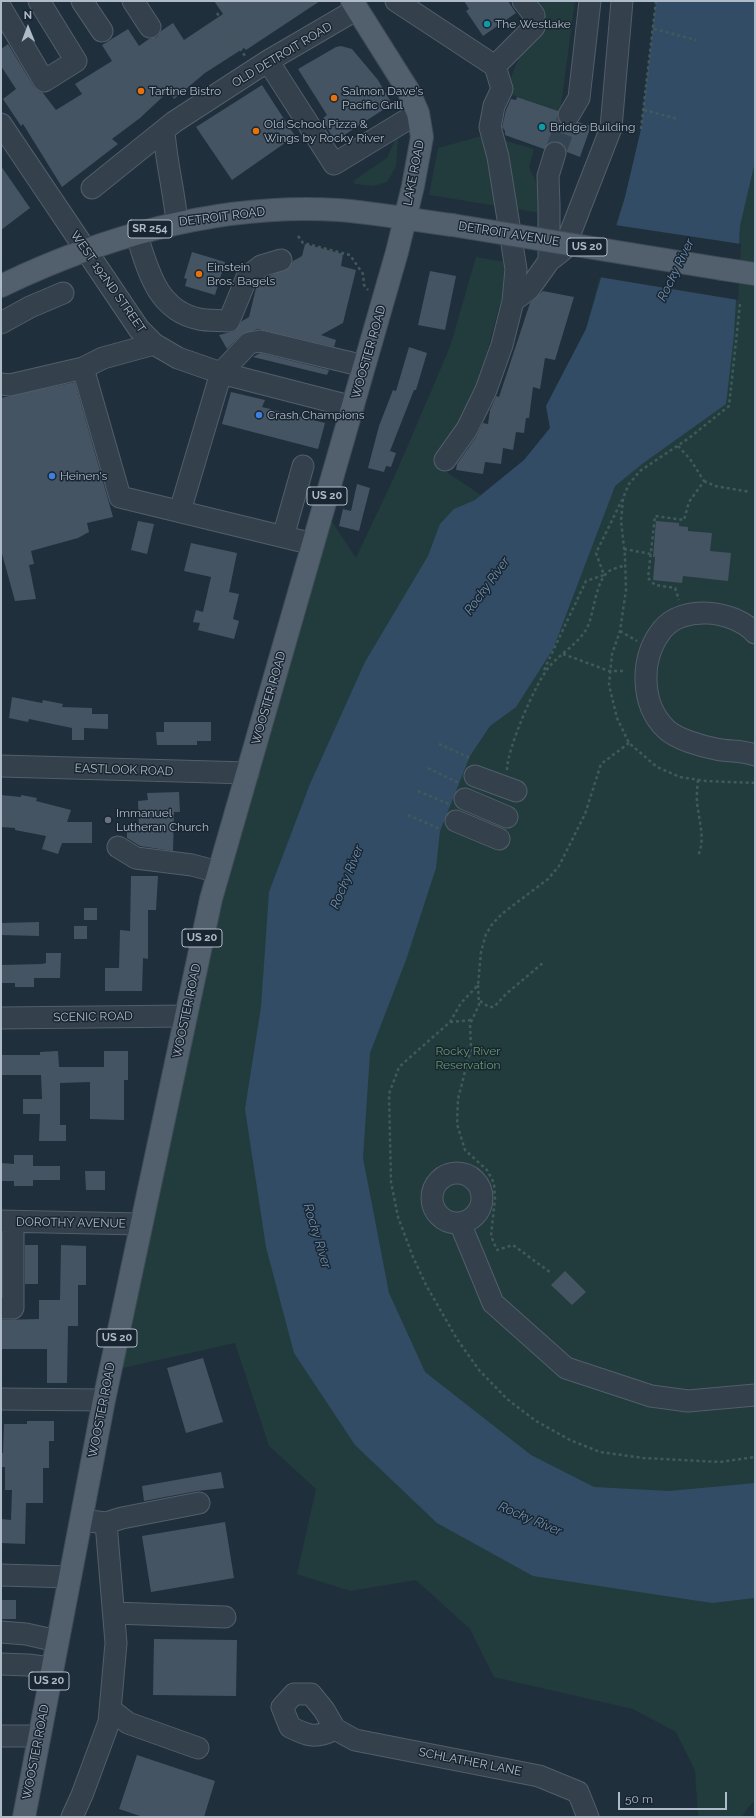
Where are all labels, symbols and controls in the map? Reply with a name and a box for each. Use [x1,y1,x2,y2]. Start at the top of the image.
north arrow [8,8,48,48]
text: N [23,9,32,22]
place label: The Westlake [495,17,571,31]
street label: OLD DETROIT ROAD [229,19,335,91]
marker: The Westlake [482,19,492,29]
place label: Tartine Bistro [149,84,221,98]
place label: Salmon Dave's Pacific Grill [342,84,423,112]
marker: Tartine Bistro [136,86,146,96]
marker: Salmon Dave's Pacific Grill [329,93,339,103]
place label: Old School Pizza & Wings by Rocky River [264,117,384,145]
place label: Bridge Building [550,120,635,134]
marker: Bridge Building [537,122,547,132]
marker: Old School Pizza & Wings by Rocky River [251,126,261,136]
street label: LAKE ROAD [401,139,427,207]
street label: DETROIT ROAD [178,205,266,229]
street label: DETROIT AVENUE [458,219,560,249]
road number: SR 254 [128,220,172,238]
street label: WEST 192ND STREET [67,228,149,336]
water label: Rocky River [654,236,698,304]
road number: US 20 [567,238,607,256]
place label: Einstein Bros. Bagels [207,260,275,288]
marker: Einstein Bros. Bagels [194,269,204,279]
street label: WOOSTER ROAD [349,304,389,400]
place label: Crash Champions [267,408,365,422]
marker: Crash Champions [254,410,264,420]
place label: Heinen's [60,469,107,483]
marker: Heinen's [47,471,57,481]
road number: US 20 [307,487,347,505]
water label: Rocky River [461,554,513,618]
street label: WOOSTER ROAD [249,650,289,746]
street label: EASTLOOK ROAD [74,761,174,779]
place label: Immanuel Lutheran Church [116,806,209,834]
marker: Immanuel Lutheran Church [103,815,113,825]
water label: Rocky River [327,843,367,911]
road number: US 20 [182,929,222,947]
street label: WOOSTER ROAD [170,962,204,1060]
street label: SCENIC ROAD [53,1009,133,1025]
park label: Rocky River Reservation [435,1044,501,1072]
water label: Rocky River [300,1202,334,1270]
street label: DOROTHY AVENUE [16,1215,126,1231]
road number: US 20 [97,1329,137,1347]
street label: WOOSTER ROAD [86,1361,118,1459]
water label: Rocky River [496,1499,564,1539]
road number: US 20 [29,1672,69,1690]
street label: WOOSTER ROAD [20,1703,52,1801]
street label: SCHLATHER LANE [417,1745,523,1779]
scale bar [620,1784,729,1810]
text: 50 m [625,1792,653,1806]

